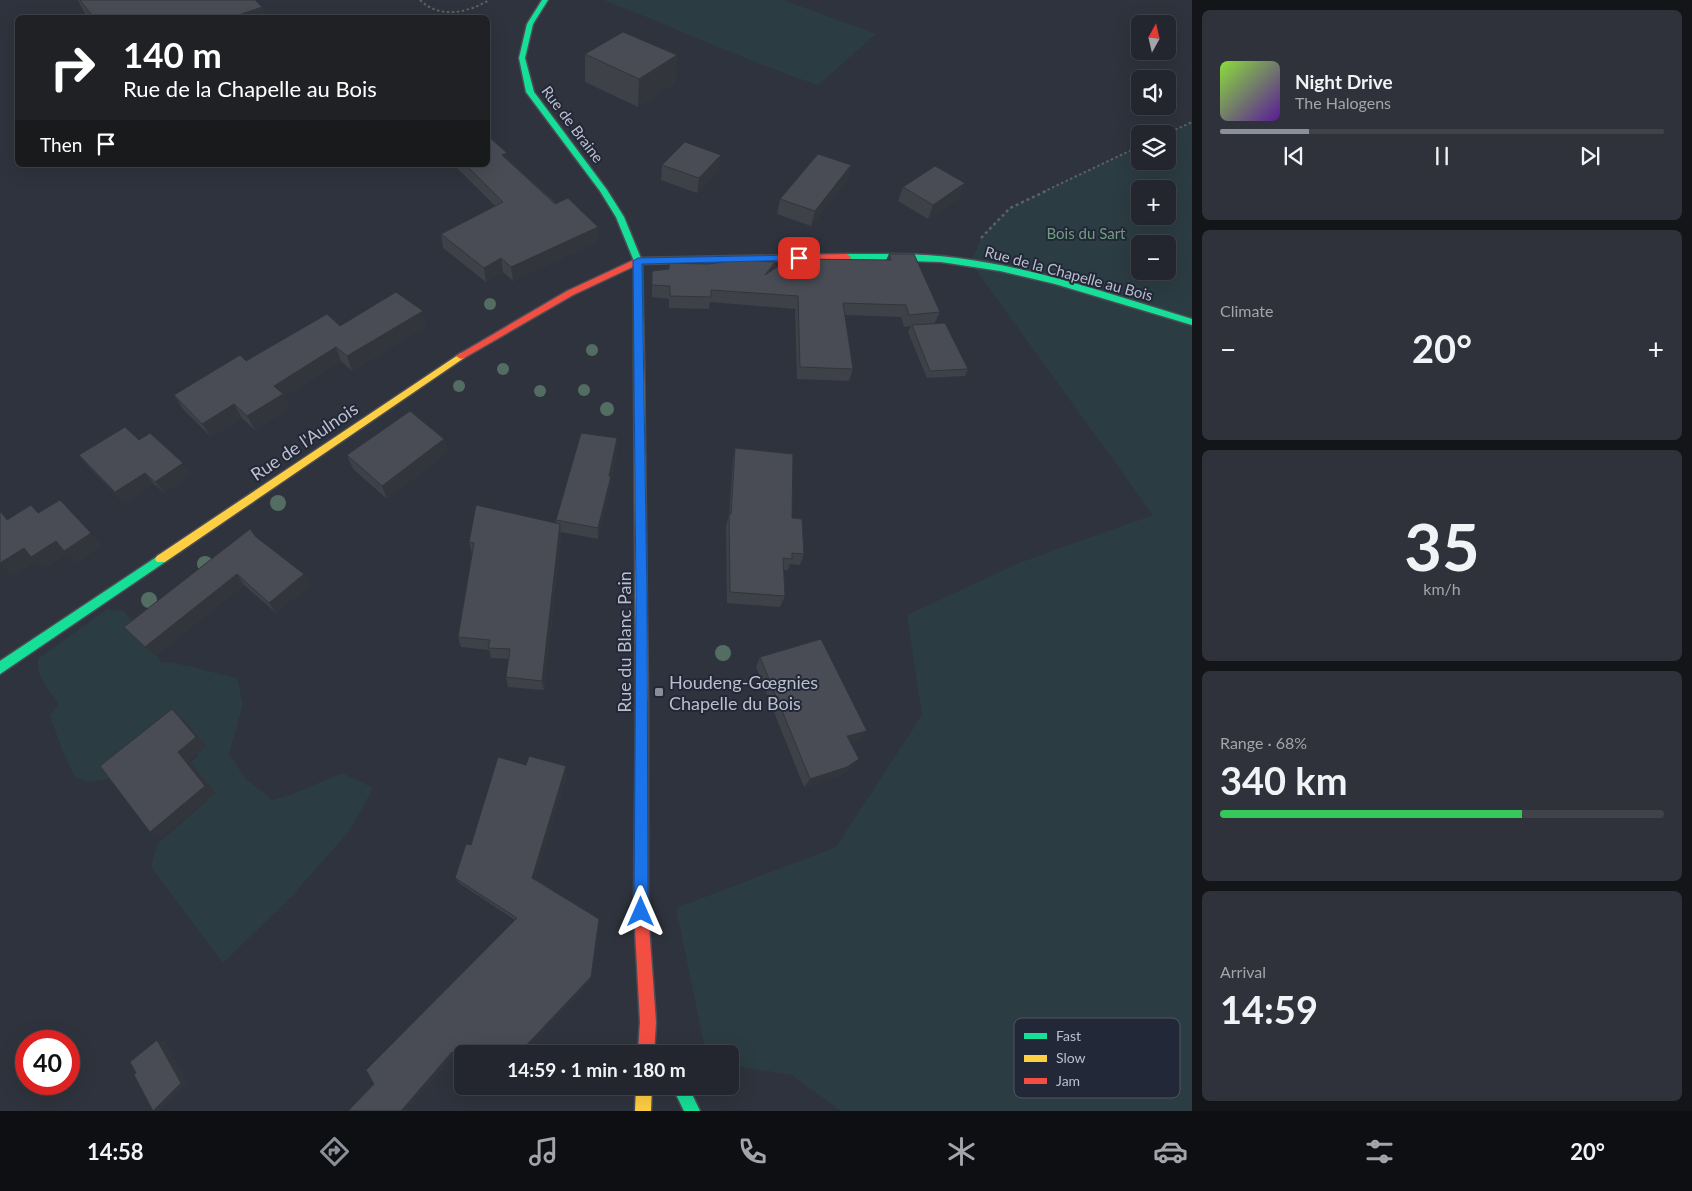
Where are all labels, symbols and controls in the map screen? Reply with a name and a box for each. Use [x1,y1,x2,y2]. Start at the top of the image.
north arrow [1131,15,1176,60]
map controls [1131,15,1176,280]
text: 140 m [123,33,222,75]
icon: right [40,35,105,100]
button: sound [1131,70,1176,115]
text: Night Drive [1295,70,1393,93]
text: Rue de la Chapelle au Bois [123,75,377,102]
street label: Rue de Braine [538,82,608,166]
text: The Halogens [1295,93,1391,112]
button: layers [1131,125,1176,170]
icon: arrive [92,130,120,158]
text: Then [40,133,82,156]
icon: previous [1280,142,1308,170]
icon: pause [1428,142,1456,170]
icon: next [1576,142,1604,170]
button: + [1131,180,1176,225]
park label: Bois du Sart [1047,224,1126,242]
button: − [1131,235,1176,280]
pin [778,237,820,279]
street label: Rue de la Chapelle au Bois [983,242,1155,304]
icon: arrive [785,244,813,272]
text: Climate [1220,301,1273,320]
text: 20° [1412,325,1472,371]
text: − [1220,332,1236,366]
text: + [1648,332,1664,366]
street label: Rue de l'Aulnois [246,397,362,485]
text: 35 [1404,507,1480,585]
street label: Rue du Blanc Pain [613,571,635,713]
text: km/h [1423,579,1461,598]
place label: Houdeng-Gœgnies Chapelle du Bois [669,671,818,714]
marker: Houdeng-Gœgnies Chapelle du Bois [653,686,665,698]
text: Range · 68% [1220,733,1307,752]
text: 340 km [1220,757,1348,803]
position arrow [614,885,666,937]
text: Arrival [1220,962,1266,981]
text: 14:59 [1220,986,1318,1032]
legend [1014,1018,1180,1098]
text: Fast [1056,1027,1081,1044]
speed limit sign: 40 [15,1030,80,1095]
text: Slow [1056,1049,1086,1066]
text: 14:59 · 1 min · 180 m [507,1058,686,1081]
text: Jam [1056,1072,1080,1089]
icon: directions [317,1134,352,1169]
icon: music [526,1134,561,1169]
icon: phone [735,1134,770,1169]
icon: climate [944,1134,979,1169]
icon: car [1153,1134,1188,1169]
icon: filters [1362,1134,1397,1169]
text: 14:58 [87,1138,144,1165]
text: 20° [1570,1138,1605,1165]

